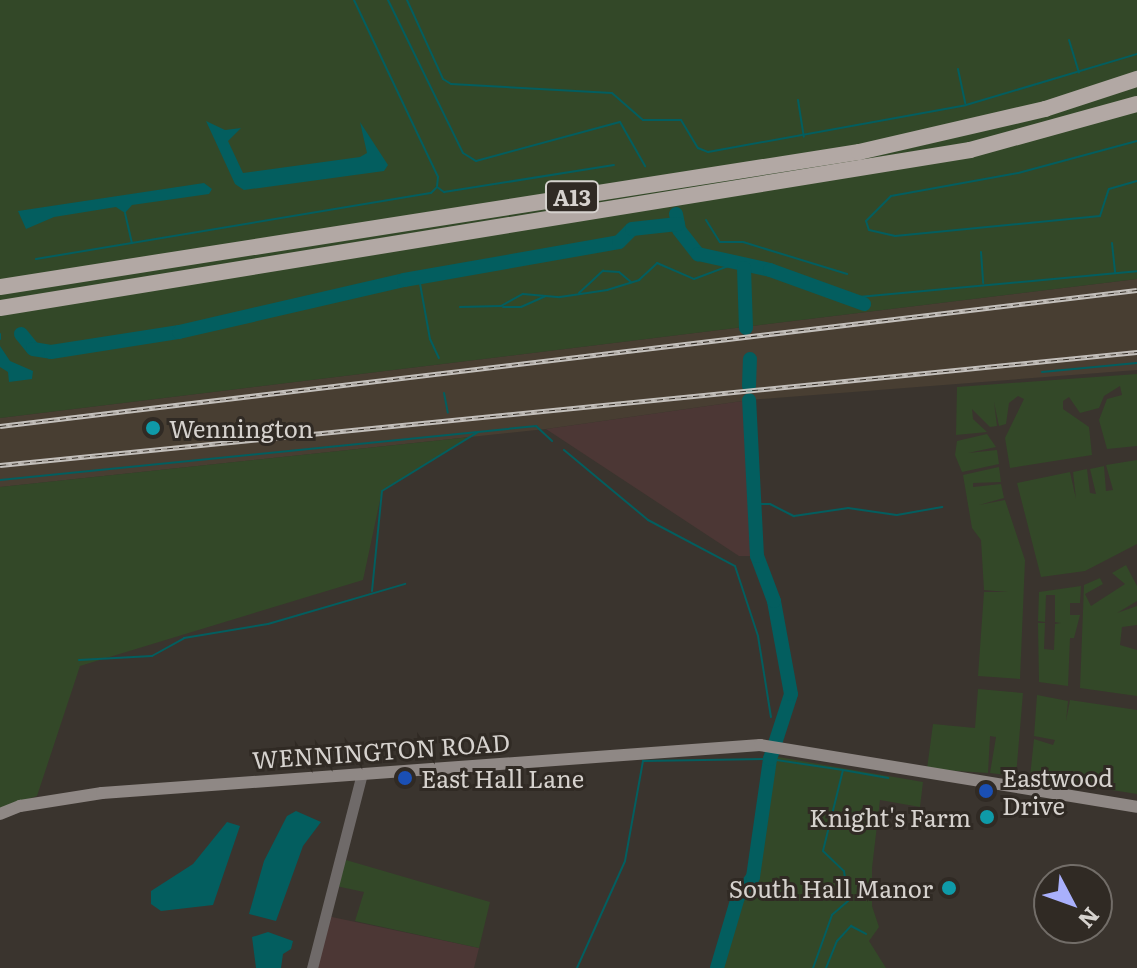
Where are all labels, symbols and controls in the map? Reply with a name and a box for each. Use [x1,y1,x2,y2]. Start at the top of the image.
road number: A13 [544,179,600,215]
place label: Wennington [169,414,313,442]
marker: Wennington [144,419,162,437]
street label: WENNINGTON ROAD [251,727,511,773]
place label: Eastwood Drive [1002,763,1113,819]
place label: East Hall Lane [421,764,584,792]
marker: East Hall Lane [396,769,414,787]
marker: Eastwood Drive [977,782,995,800]
place label: Knight's Farm [809,803,971,831]
marker: Knight's Farm [978,808,996,826]
north arrow [1033,864,1113,944]
place label: South Hall Manor [729,874,933,902]
marker: South Hall Manor [940,879,958,897]
text: N [1071,901,1108,937]

